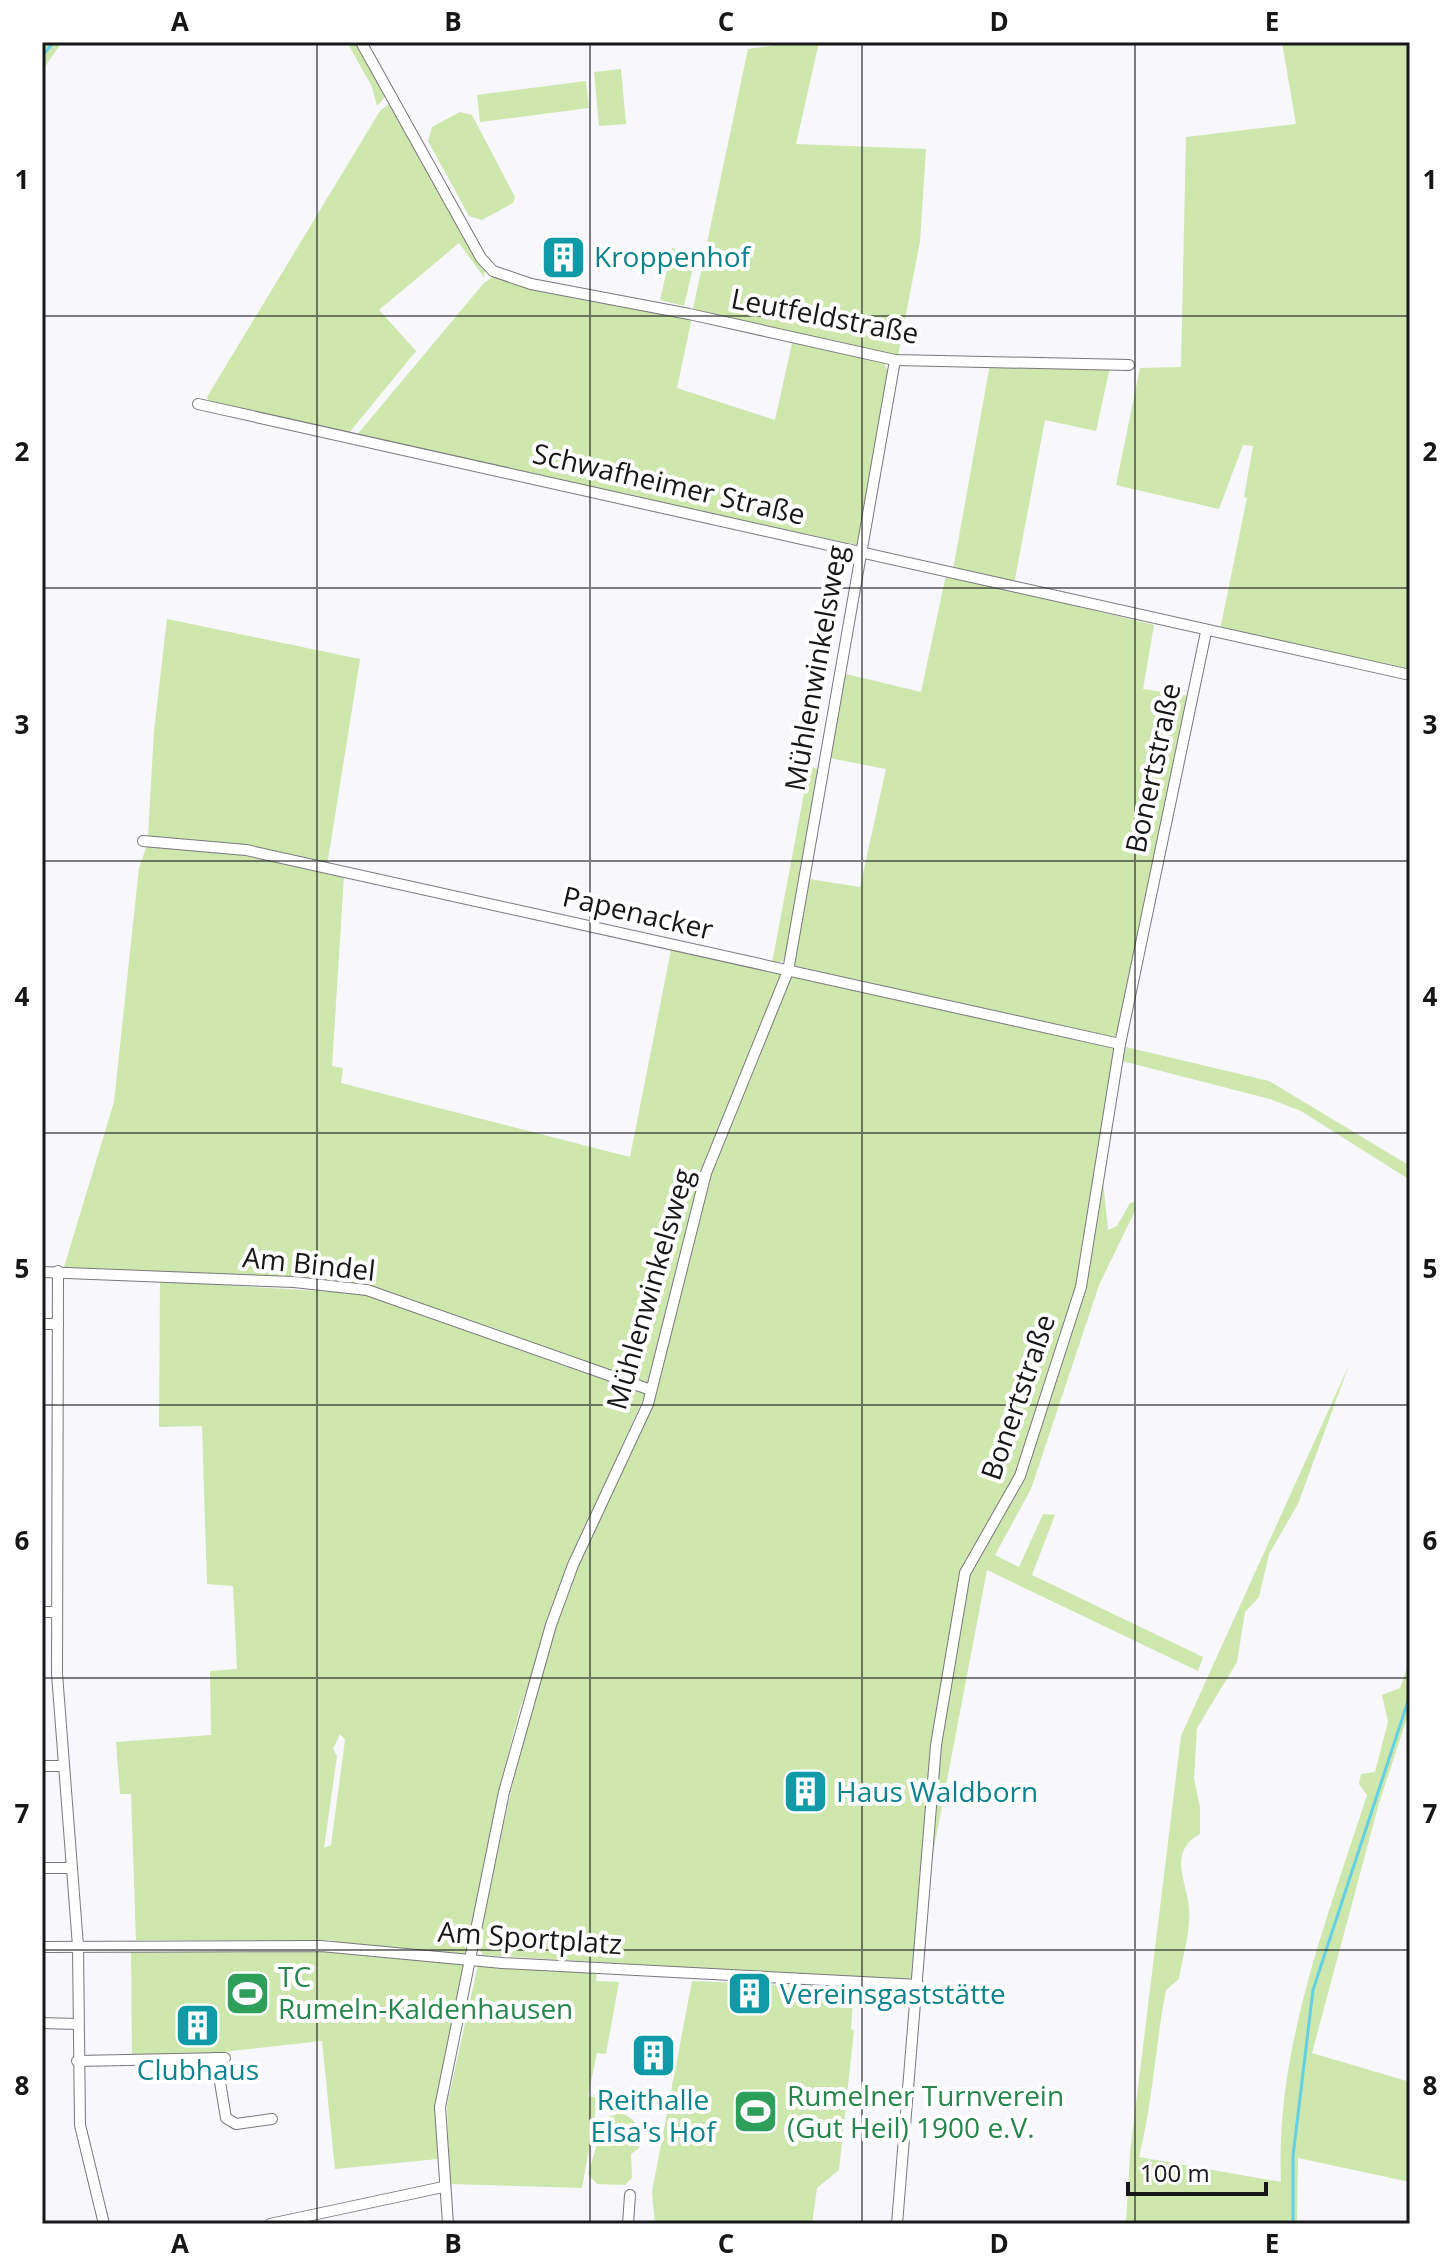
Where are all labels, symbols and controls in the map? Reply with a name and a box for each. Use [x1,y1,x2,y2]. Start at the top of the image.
text: A [171,3,189,39]
text: B [444,3,462,39]
text: C [718,3,734,39]
text: D [989,3,1009,39]
text: E [1265,3,1279,39]
text: 1 [15,161,29,197]
text: 1 [1423,161,1437,197]
building icon: Kroppenhof [539,233,587,281]
place label: Kroppenhof [594,237,752,275]
street label: Leutfeldstraße [728,278,922,352]
text: 2 [15,433,30,469]
street label: Schwafheimer Straße [529,433,809,533]
text: 2 [1423,433,1438,469]
street label: Mühlenwinkelsweg [775,542,855,794]
street label: Bonertstraße [1115,679,1189,856]
text: 3 [15,706,29,742]
text: 3 [1423,706,1437,742]
street label: Papenacker [559,876,718,948]
text: 4 [15,978,30,1014]
text: 4 [1423,978,1438,1014]
street label: Mühlenwinkelsweg [596,1164,702,1414]
street label: Am Bindel [241,1237,377,1289]
text: 5 [15,1250,29,1286]
text: 5 [1423,1250,1437,1286]
street label: Bonertstraße [971,1309,1063,1485]
text: 6 [15,1522,30,1558]
text: 6 [1423,1522,1438,1558]
building icon: Haus Waldborn [781,1768,829,1816]
place label: Haus Waldborn [836,1772,1038,1810]
text: 7 [15,1795,30,1831]
text: 7 [1423,1795,1438,1831]
street label: Am Sportplatz [437,1912,623,1962]
place label: TC Rumeln-Kaldenhausen [278,1957,573,2027]
sports icon: TC Rumeln-Kaldenhausen [223,1969,271,2017]
building icon: Vereinsgaststätte [725,1970,773,2018]
place label: Vereinsgaststätte [780,1974,1006,2012]
building icon: Clubhaus [174,2002,222,2050]
building icon: Reithalle Elsa's Hof [629,2032,677,2080]
place label: Clubhaus [137,2050,259,2088]
text: 8 [15,2067,29,2103]
text: 8 [1423,2067,1437,2103]
place label: Rumelner Turnverein (Gut Heil) 1900 e.V. [787,2076,1064,2146]
place label: Reithalle Elsa's Hof [590,2080,717,2150]
sports icon: Rumelner Turnverein (Gut Heil) 1900 e.V. [732,2088,780,2136]
scale bar [1128,2146,1266,2196]
text: 100 m [1140,2156,1210,2189]
text: A [171,2225,189,2261]
text: B [444,2225,462,2261]
text: C [718,2225,734,2261]
text: D [989,2225,1009,2261]
text: E [1265,2225,1279,2261]

